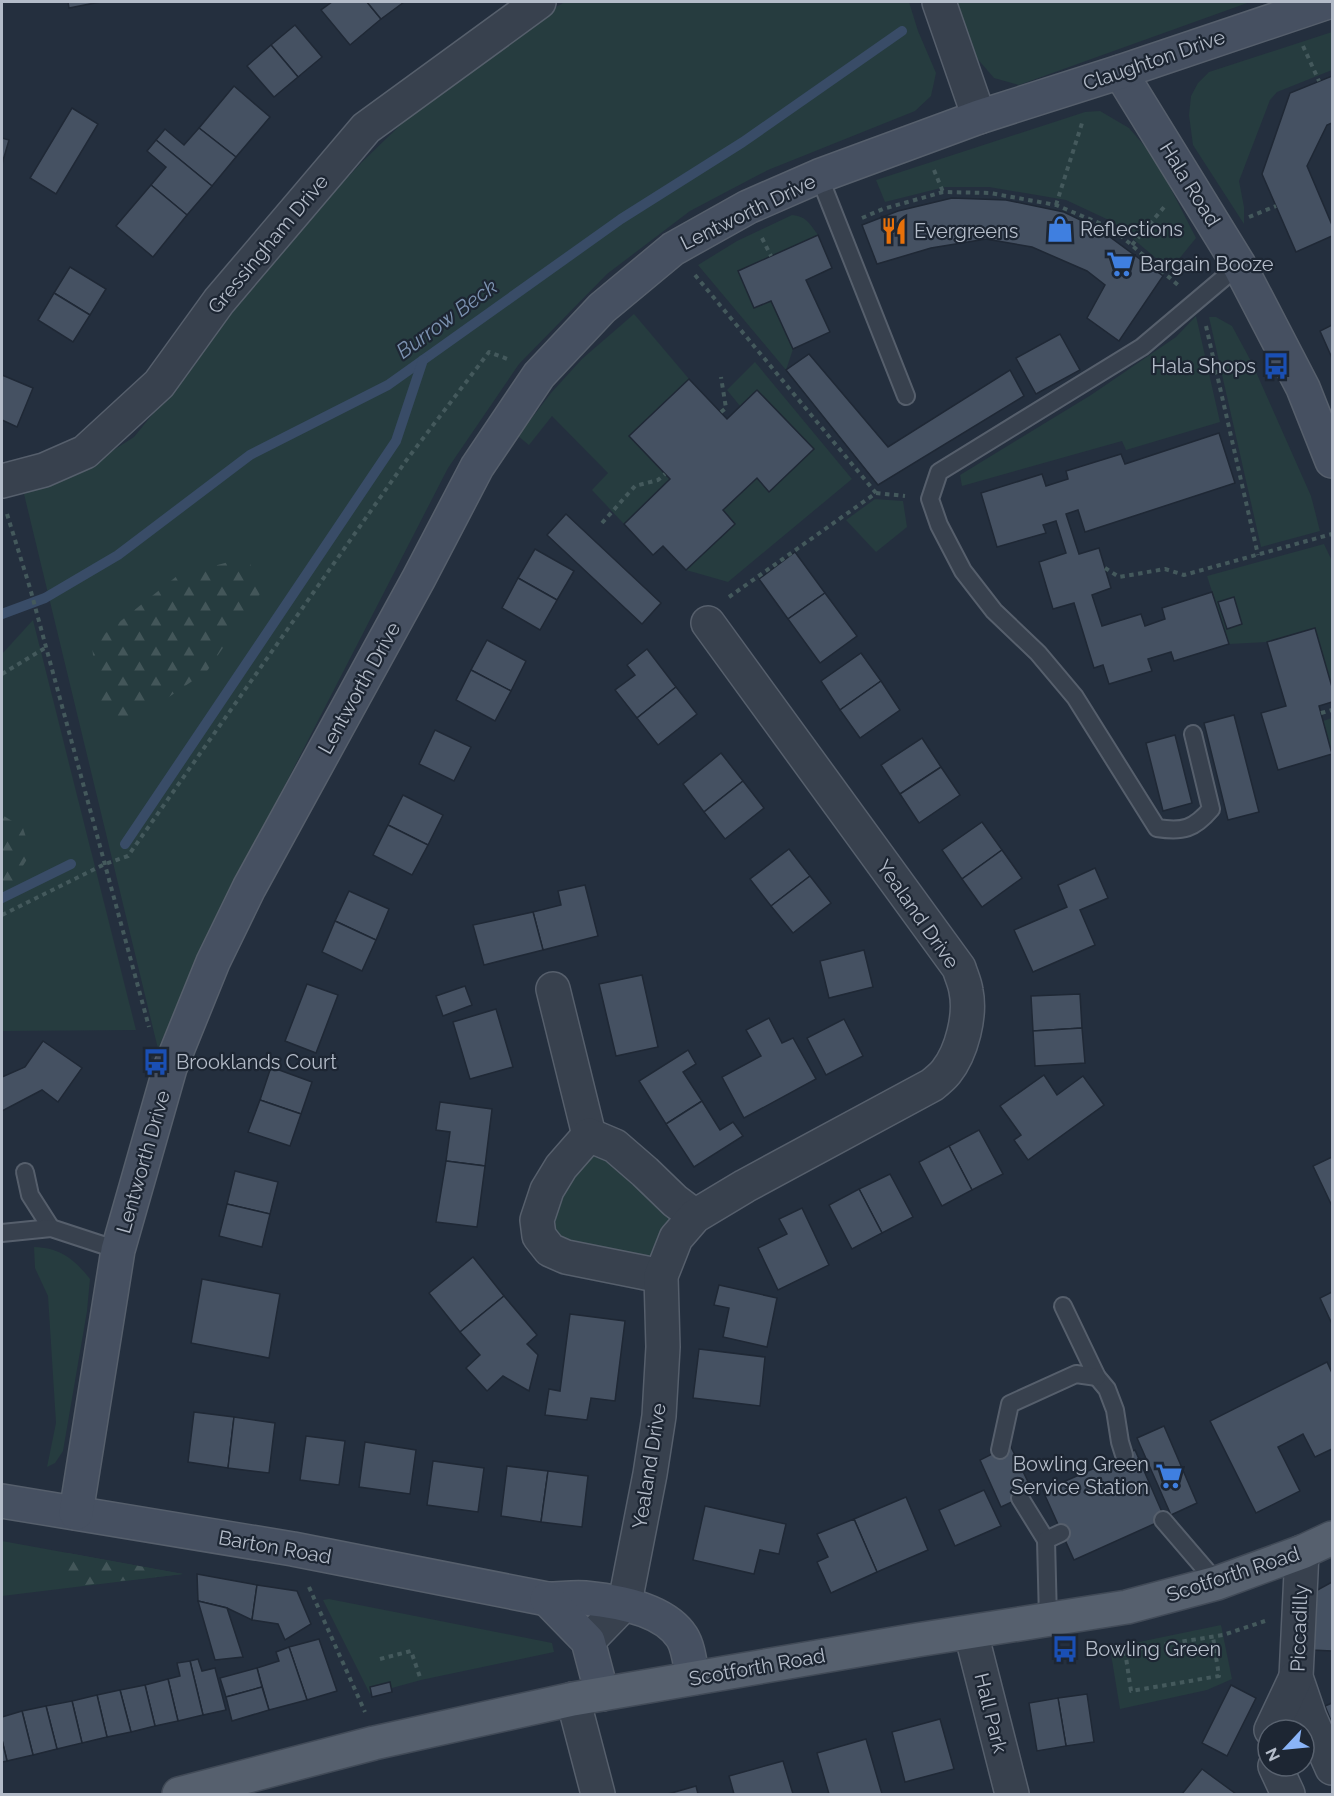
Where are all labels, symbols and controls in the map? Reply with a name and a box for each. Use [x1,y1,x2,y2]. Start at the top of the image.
street label: Claughton Drive [1080,24,1228,96]
street label: Hala Road [1155,137,1225,231]
street label: Gressingham Drive [203,169,333,318]
street label: Lentworth Drive [676,169,820,255]
shop icon: Reflections [1045,214,1075,244]
restaurant icon: Evergreens [879,216,909,246]
place label: Reflections [1080,217,1183,241]
place label: Evergreens [914,219,1018,243]
supermarket icon: Bargain Booze [1105,249,1135,279]
place label: Bargain Booze [1140,252,1274,276]
water label: Burrow Beck [391,274,502,364]
bus stop icon: Hala Shops [1261,351,1291,381]
place label: Hala Shops [1151,354,1256,378]
street label: Lentworth Drive [313,617,405,758]
street label: Yealand Drive [872,855,964,973]
bus stop icon: Brooklands Court [141,1047,171,1077]
place label: Brooklands Court [176,1050,337,1074]
street label: Lentworth Drive [111,1088,175,1236]
street label: Yealand Drive [627,1401,671,1531]
place label: Bowling Green Service Station [1011,1452,1149,1499]
supermarket icon: Bowling Green Service Station [1154,1461,1184,1491]
street label: Barton Road [217,1525,333,1569]
street label: Scotforth Road [1164,1541,1302,1607]
street label: Piccadilly [1285,1584,1313,1672]
bus stop icon: Bowling Green [1050,1634,1080,1664]
place label: Bowling Green [1085,1637,1221,1661]
street label: Scotforth Road [687,1643,827,1691]
street label: Hall Park [969,1670,1013,1756]
north arrow [1256,1718,1316,1778]
text: N [1262,1745,1284,1764]

